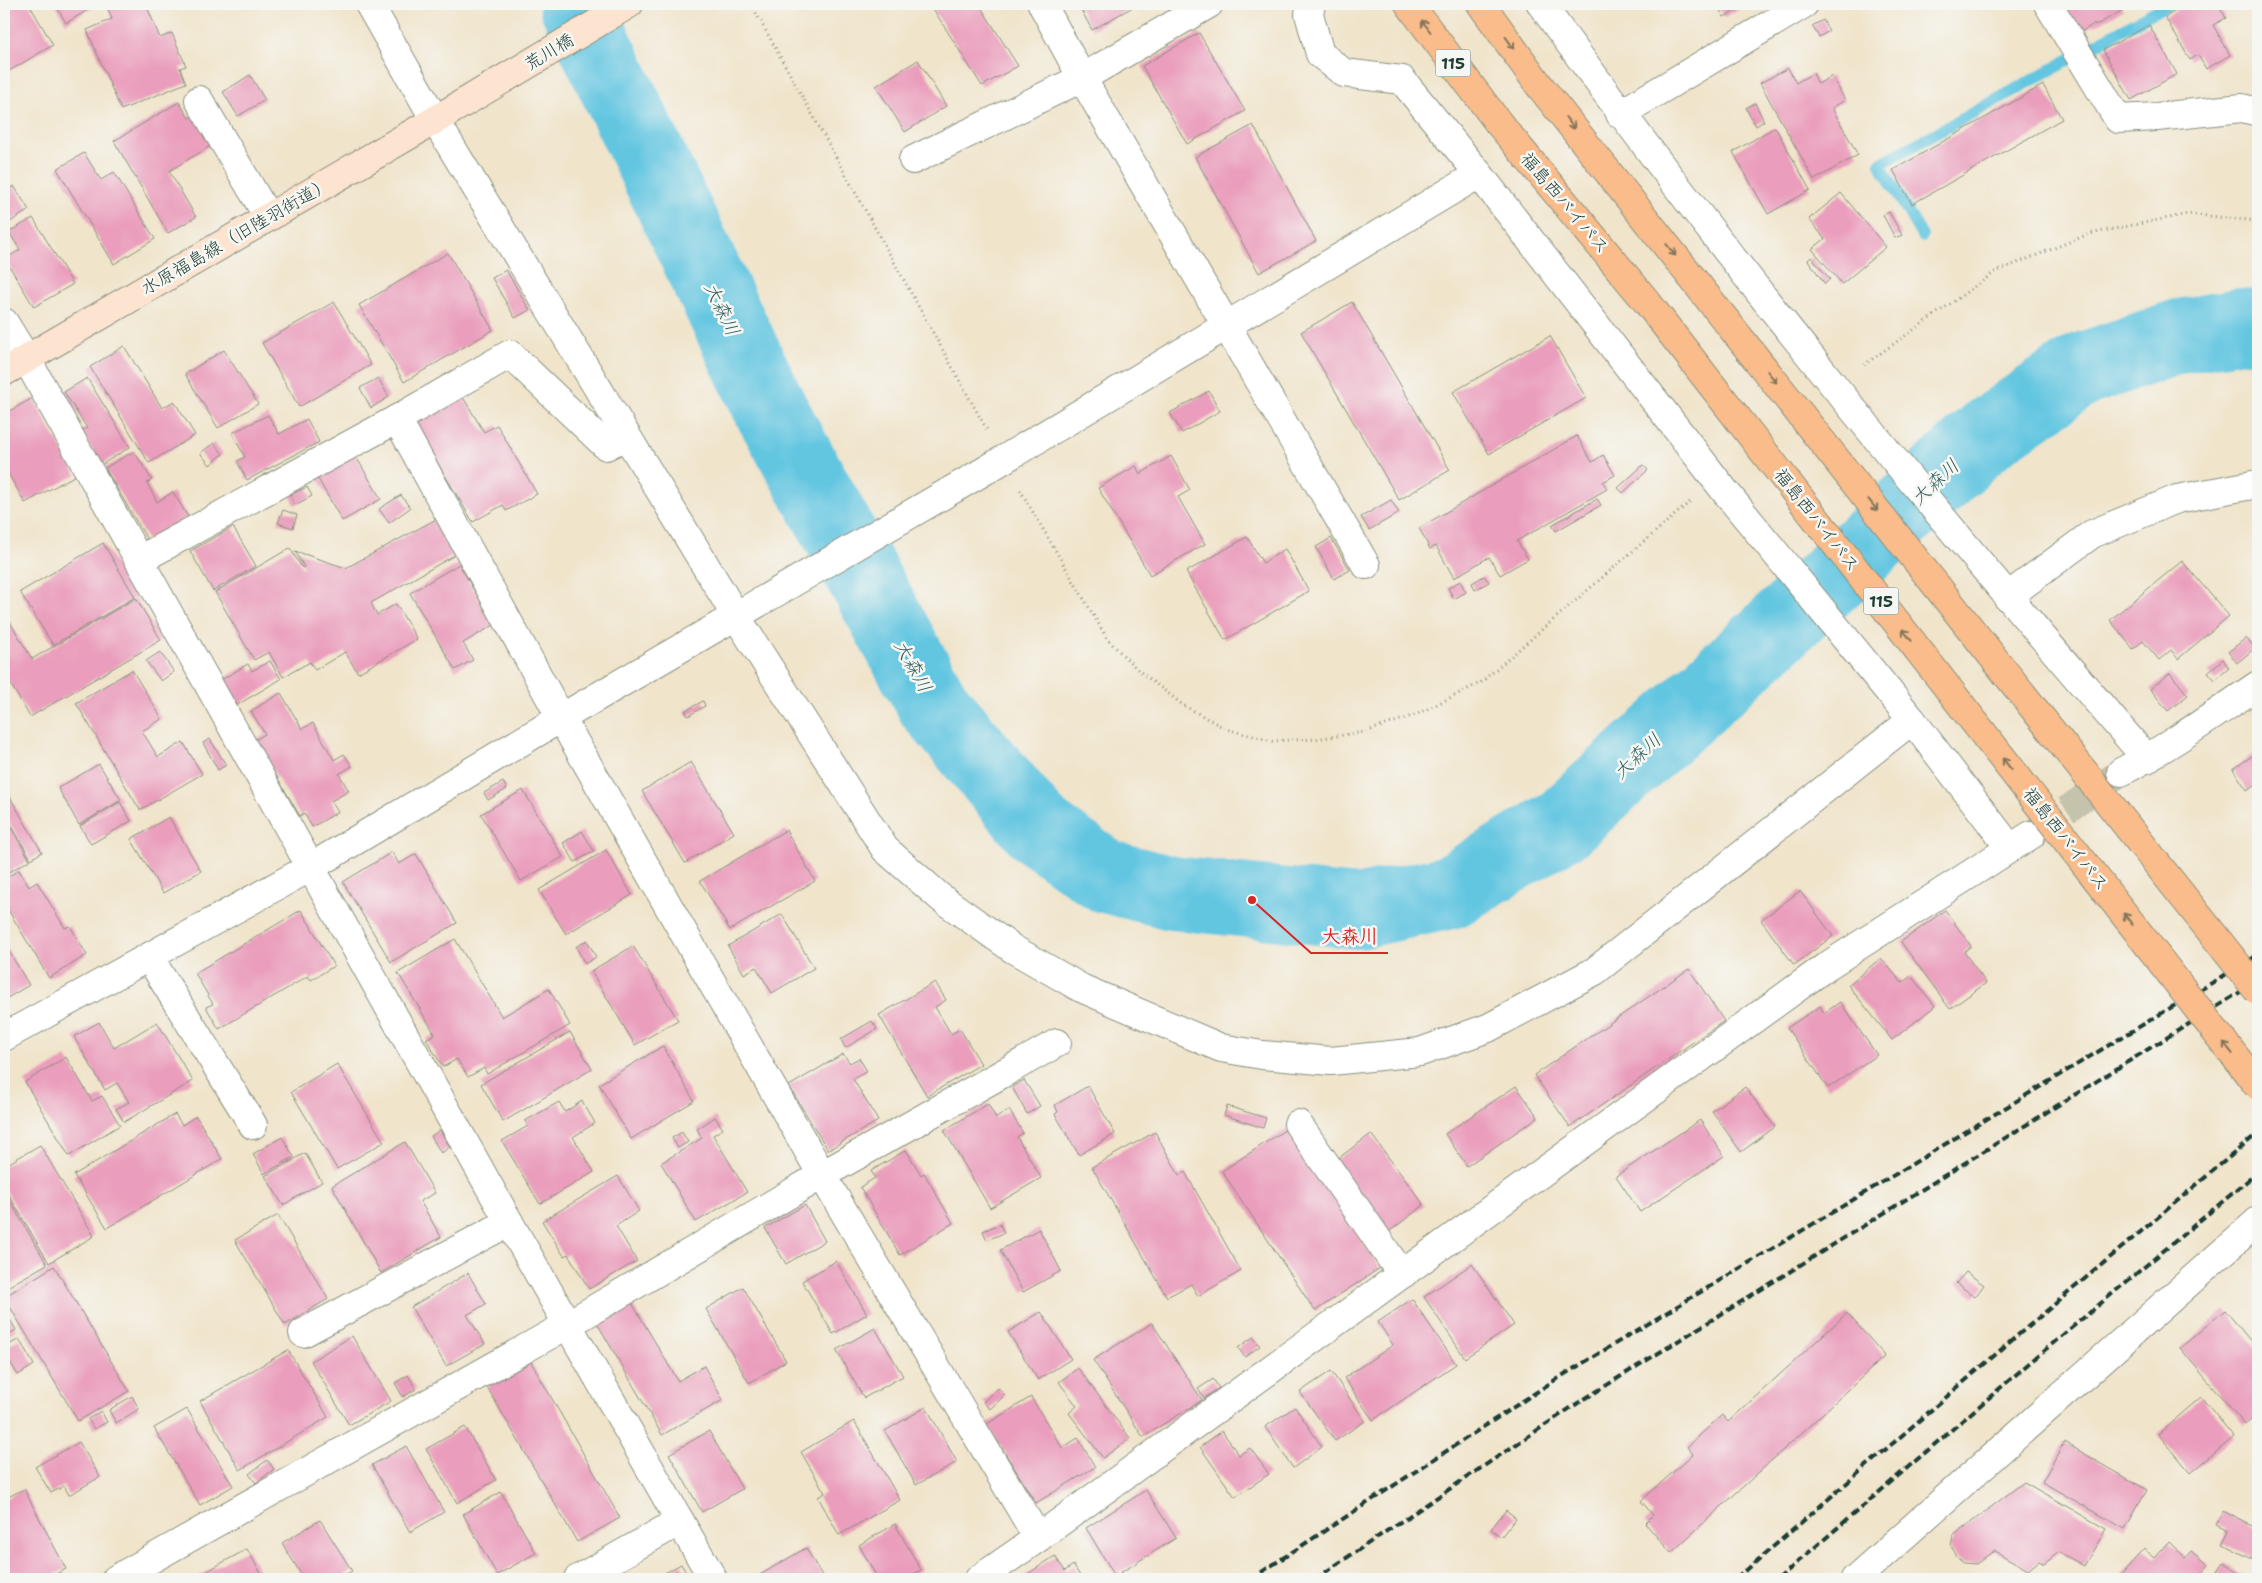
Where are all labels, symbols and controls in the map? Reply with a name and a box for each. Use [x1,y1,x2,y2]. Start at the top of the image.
one-way arrow [1421,19,1431,33]
street label: 荒川橋 [520,28,578,76]
one-way arrow [1504,36,1515,49]
road number: 115 [1436,49,1470,76]
one-way arrow [1564,116,1575,129]
street label: 福島西バイパス [1515,147,1615,259]
street label: 水原福島線（旧陸羽街道） [136,172,336,300]
one-way arrow [1665,243,1676,256]
water label: 大森川 [698,278,746,340]
one-way arrow [1766,370,1777,383]
water label: 大森川 [1906,453,1964,511]
street label: 福島西バイパス [1769,463,1865,577]
one-way arrow [1867,498,1878,511]
road number: 115 [1864,588,1898,614]
one-way arrow [1902,629,1913,642]
water label: 大森川 [888,635,938,697]
water label: 大森川 [1608,727,1666,785]
one-way arrow [2002,757,2012,771]
street label: 福島西バイパス [2018,782,2114,896]
one-way arrow [2123,913,2134,926]
callout: 大森川 [1311,919,1388,953]
text: 大森川 [1321,924,1379,949]
one-way arrow [2223,1041,2234,1054]

